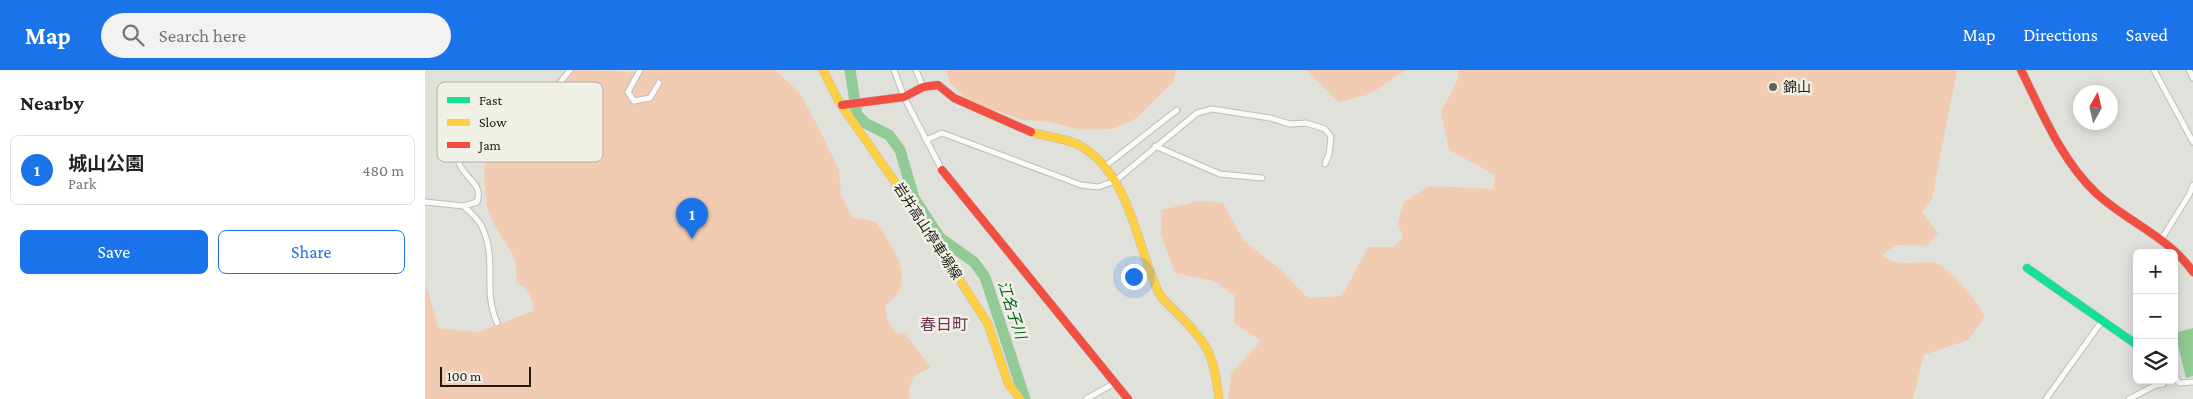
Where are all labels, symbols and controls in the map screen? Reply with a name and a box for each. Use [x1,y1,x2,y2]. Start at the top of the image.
search box [101,13,451,58]
icon: search [119,21,147,49]
text: Map [25,22,71,49]
text: Search here [159,25,246,46]
text: Map [1963,25,1995,45]
text: Directions [2023,25,2098,45]
text: Saved [2126,25,2168,45]
place label: 錦山 [1783,79,1811,95]
marker: 錦山 [1767,81,1779,93]
legend [437,82,603,162]
north arrow [2073,85,2118,130]
text: Nearby [20,91,84,115]
text: Fast [479,92,503,108]
text: Slow [479,114,507,130]
text: Jam [477,137,501,153]
text: 城山公園 [68,153,144,174]
text: 1 [34,162,40,179]
text: 480 m [362,162,404,179]
text: Park [68,175,96,192]
street label: 岩井高山停車場線 [891,180,965,282]
pin: 1 [676,198,708,239]
button: Save [20,230,208,274]
button: Share [218,230,405,274]
map controls [2133,249,2178,384]
button: + [2133,249,2178,294]
your location [1121,264,1147,290]
water label: 江名子川 [995,279,1029,343]
button: − [2133,294,2178,339]
district label: 春日町 [920,316,968,333]
button: layers [2133,339,2178,384]
scale bar [440,364,531,387]
text: 100 m [447,368,481,384]

